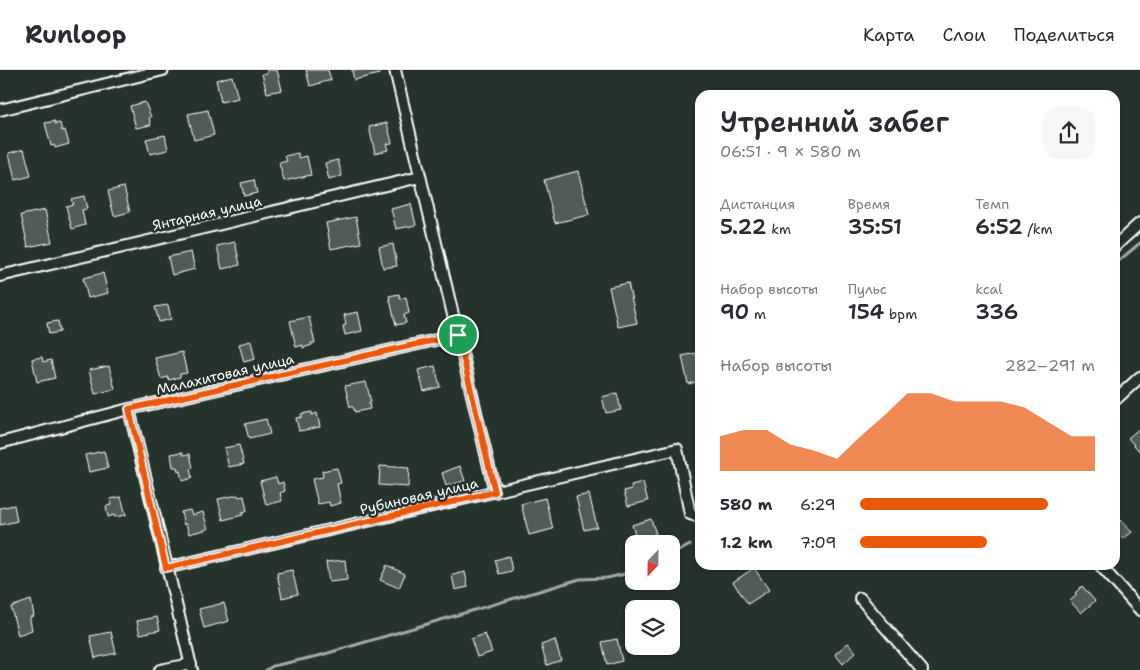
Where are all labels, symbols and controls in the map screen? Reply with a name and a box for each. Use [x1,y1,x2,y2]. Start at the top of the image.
text: Runloop [25,19,126,51]
text: Карта [863,23,914,47]
text: Слои [942,23,986,47]
text: Поделиться [1014,23,1115,47]
text: Утренний забег [720,103,949,141]
button: share [1043,107,1095,159]
text: 06:51 · 9 × 580 m [720,141,861,162]
street label: Янтарная улица [151,192,264,234]
text: Дистанция [720,195,795,213]
text: Время [848,195,890,213]
text: Темп [975,195,1009,213]
text: 5.22 [720,213,766,241]
text: 35:51 [848,213,902,241]
text: 6:52 [975,213,1023,241]
text: km [766,220,791,238]
text: /km [1023,220,1052,238]
text: Набор высоты [720,280,818,298]
text: Пульс [848,280,887,298]
text: kcal [975,280,1003,298]
text: 90 [720,298,749,326]
text: 154 [848,298,884,326]
text: 336 [975,298,1019,326]
text: m [749,305,766,323]
text: bpm [884,305,917,323]
pin [437,314,479,356]
icon: arrive [444,321,472,349]
street label: Малахитовая улица [154,349,296,399]
text: Набор высоты [720,355,832,376]
text: 282–291 m [1005,355,1095,376]
street label: Рубиновая улица [358,474,480,518]
text: 580 m [720,494,772,515]
text: 6:29 [800,494,836,515]
text: 1.2 km [720,532,773,553]
text: 7:09 [800,532,836,553]
north arrow [625,535,680,590]
map controls [625,535,680,655]
button: layers [625,600,680,655]

